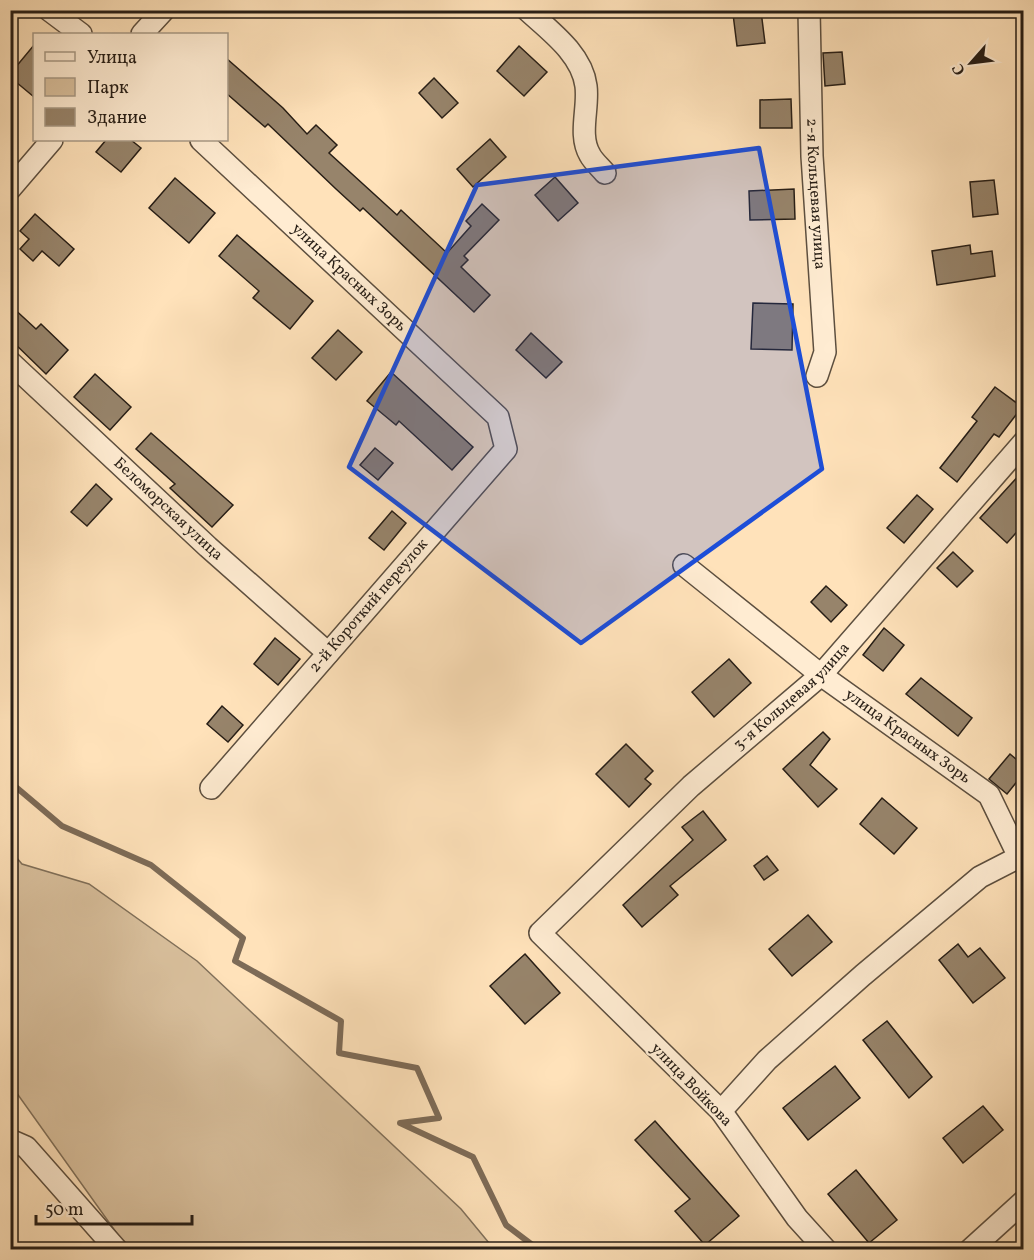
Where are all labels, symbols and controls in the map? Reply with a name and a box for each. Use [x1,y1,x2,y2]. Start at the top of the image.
legend [33,33,228,141]
north arrow [941,33,1001,93]
text: Улица [87,46,137,71]
text: С [947,59,972,79]
text: Парк [87,76,129,101]
text: Здание [87,106,147,131]
street label: 2-я Кольцевая улица [800,118,830,270]
street label: улица Красных Зорь [286,218,411,337]
street label: Беломорская улица [108,453,227,566]
street label: 2-й Короткий переулок [305,534,434,678]
street label: 3-я Кольцевая улица [729,638,855,756]
street label: улица Красных Зорь [840,684,975,789]
street label: улица Войкова [645,1038,737,1132]
scale bar [36,1188,192,1226]
text: 50 m [45,1198,84,1223]

